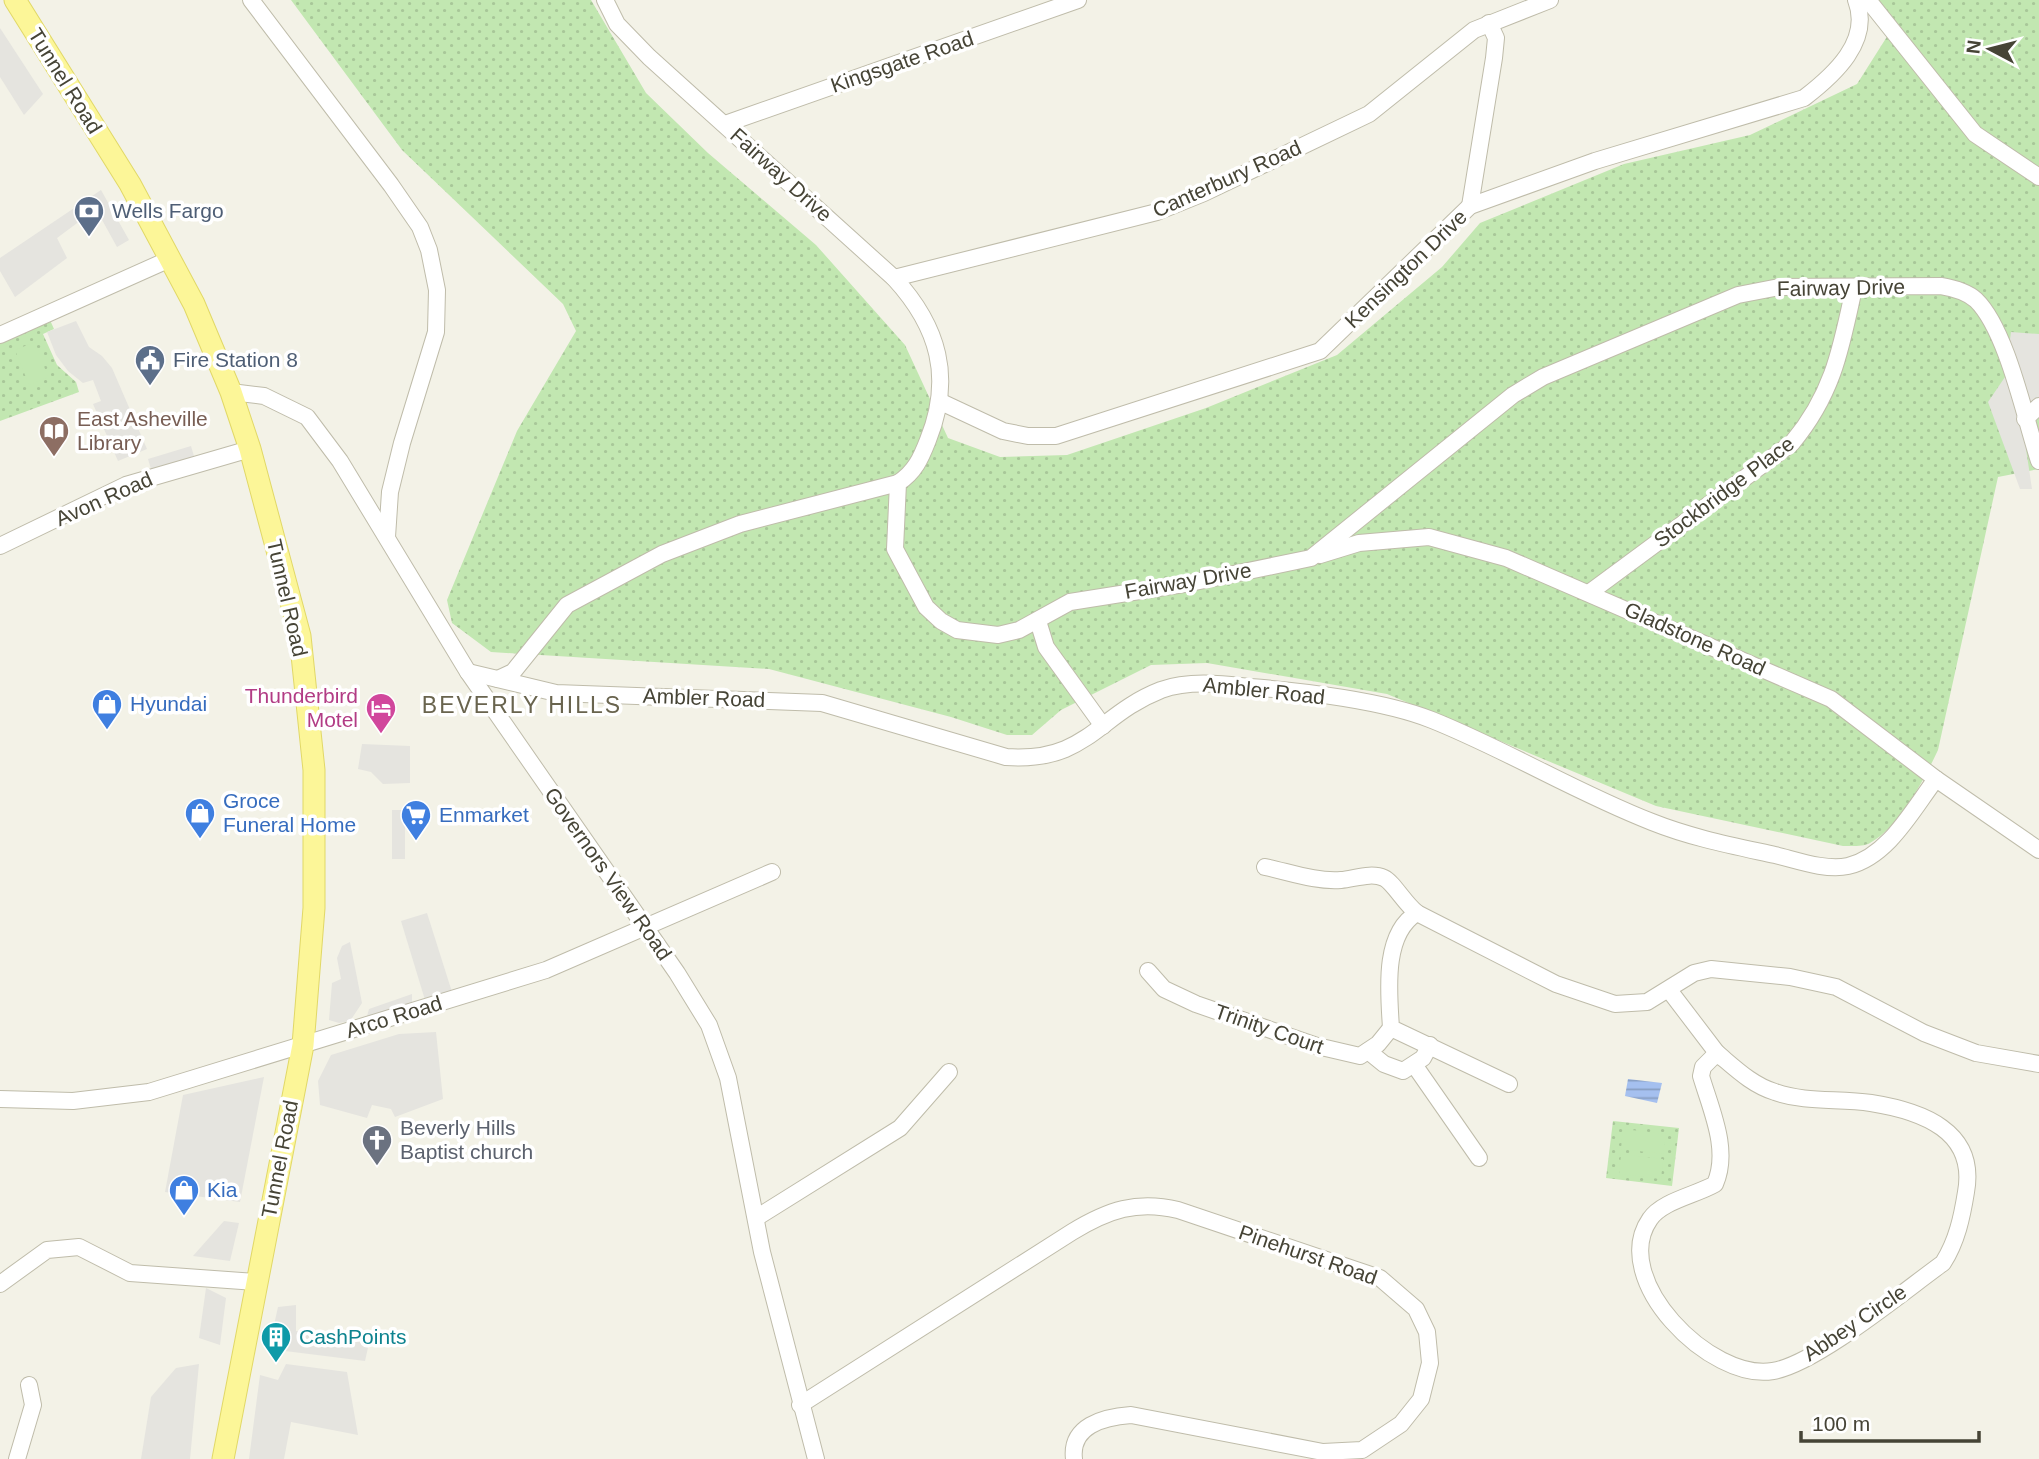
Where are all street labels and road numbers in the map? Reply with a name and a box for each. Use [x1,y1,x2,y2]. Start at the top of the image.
street label: Tunnel Road [24,24,107,137]
street label: Kingsgate Road [827,26,976,97]
street label: Fairway Drive [726,123,837,226]
street label: Canterbury Road [1149,136,1305,222]
street label: Kensington Drive [1340,205,1471,332]
street label: Fairway Drive [1777,275,1905,300]
street label: Stockbridge Place [1649,431,1798,552]
street label: Avon Road [52,467,156,530]
street label: Tunnel Road [263,537,312,659]
street label: Fairway Drive [1123,558,1253,603]
street label: Gladstone Road [1621,597,1769,680]
street label: Ambler Road [1202,673,1326,708]
street label: Ambler Road [642,684,766,711]
street label: Governors View Road [540,783,677,964]
street label: Arco Road [343,991,445,1042]
street label: Trinity Court [1212,999,1327,1058]
street label: Tunnel Road [257,1098,302,1220]
street label: Pinehurst Road [1236,1220,1380,1289]
street label: Abbey Circle [1799,1280,1911,1365]

